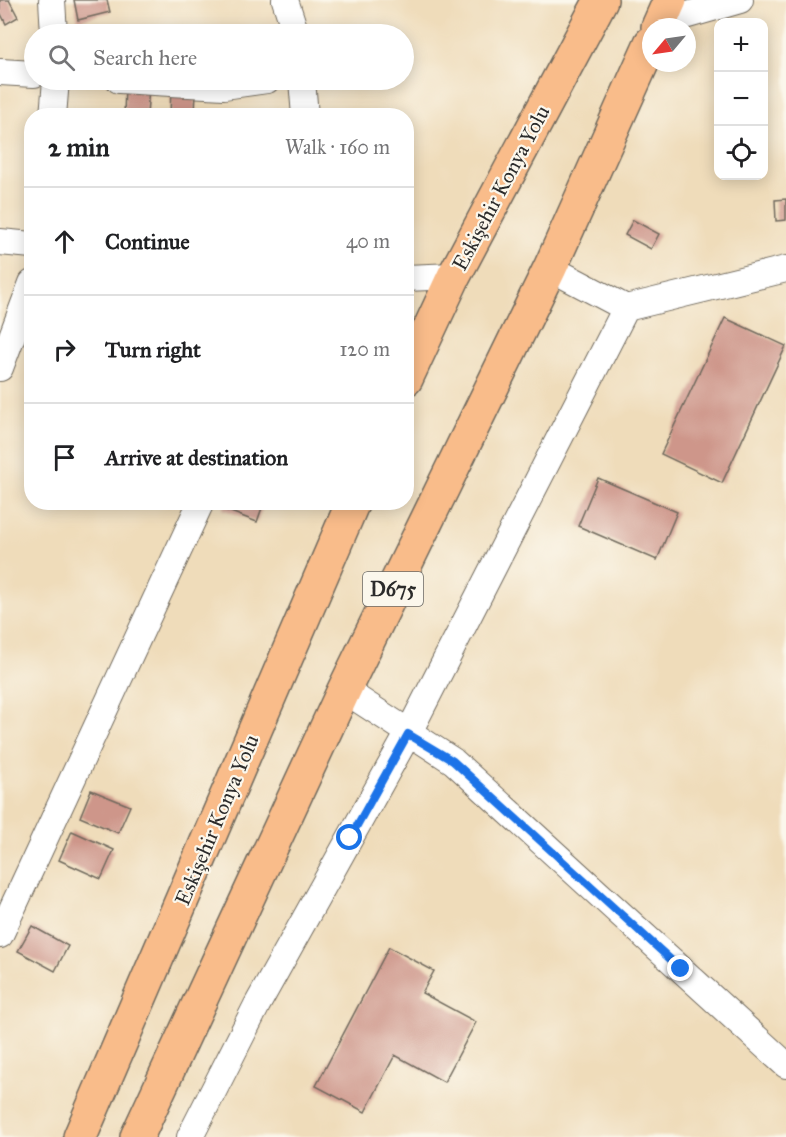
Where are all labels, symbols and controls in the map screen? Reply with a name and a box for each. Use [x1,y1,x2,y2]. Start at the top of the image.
north arrow [642,18,696,72]
map controls [714,18,768,180]
button: + [714,18,768,72]
search box [24,24,414,90]
icon: search [45,41,78,74]
text: Search here [93,44,197,71]
button: − [714,72,768,126]
street label: Eskişehir Konya Yolu [447,101,555,275]
button: locate [714,126,768,180]
text: 2 min [48,131,109,163]
text: Walk · 160 m [285,135,390,159]
icon: ahead [48,225,81,258]
text: Continue [105,228,190,255]
text: 40 m [346,229,390,253]
icon: right [48,333,81,366]
text: Turn right [105,336,201,363]
text: 120 m [339,337,390,361]
icon: arrive [48,441,81,474]
text: Arrive at destination [105,444,288,471]
road number: D675 [363,572,423,606]
street label: Eskişehir Konya Yolu [169,731,265,909]
route start [336,824,362,850]
route end [667,955,693,981]

